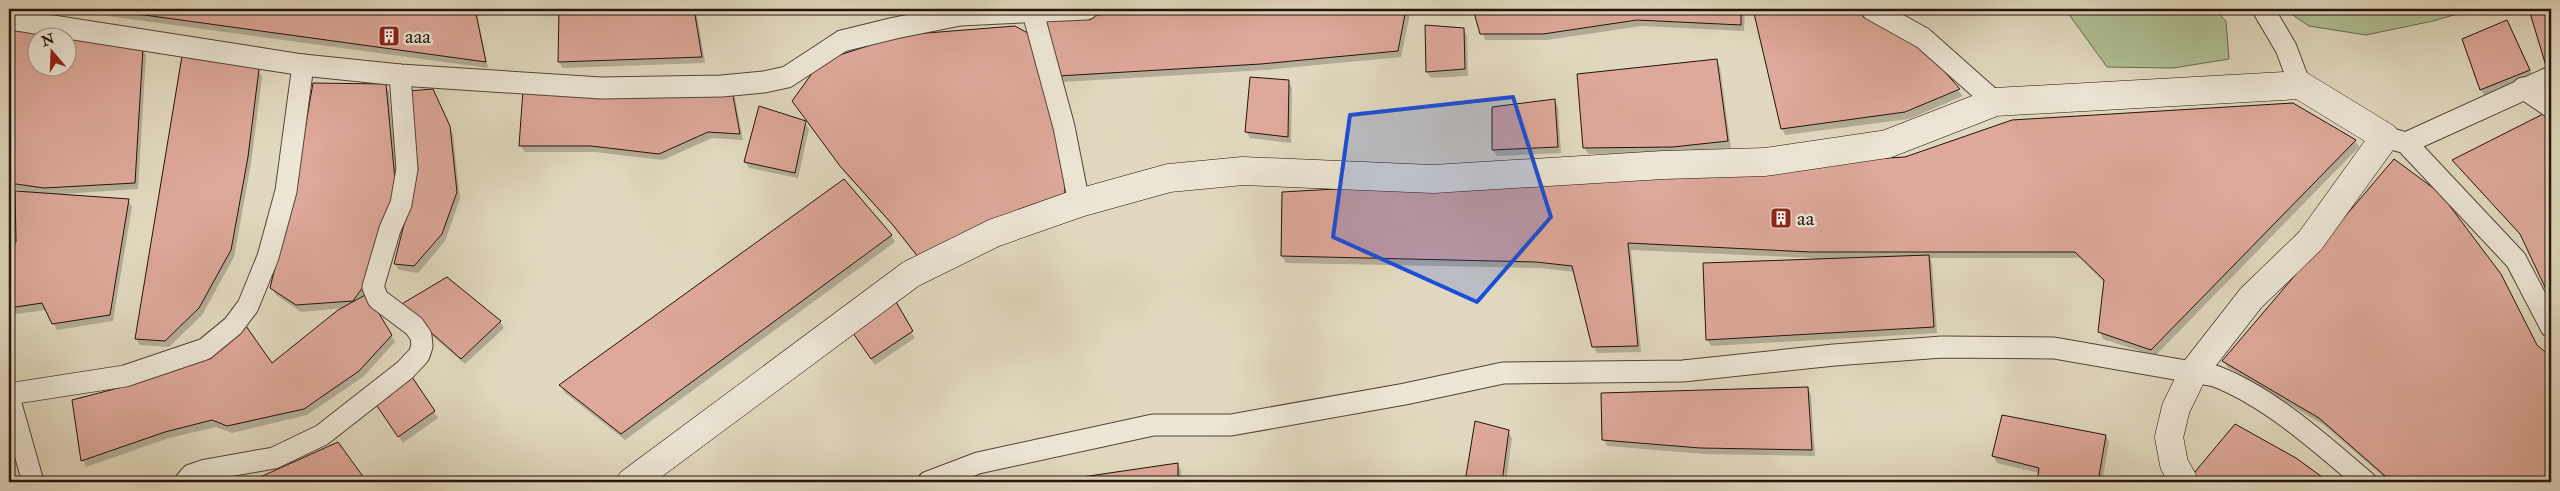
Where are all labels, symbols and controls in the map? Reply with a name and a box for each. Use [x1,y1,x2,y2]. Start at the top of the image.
place label: aaa [405,23,431,50]
building icon: aaa [377,24,401,48]
north arrow [28,28,78,78]
text: N [38,30,57,51]
place label: aa [1797,205,1815,232]
building icon: aa [1769,206,1793,230]

